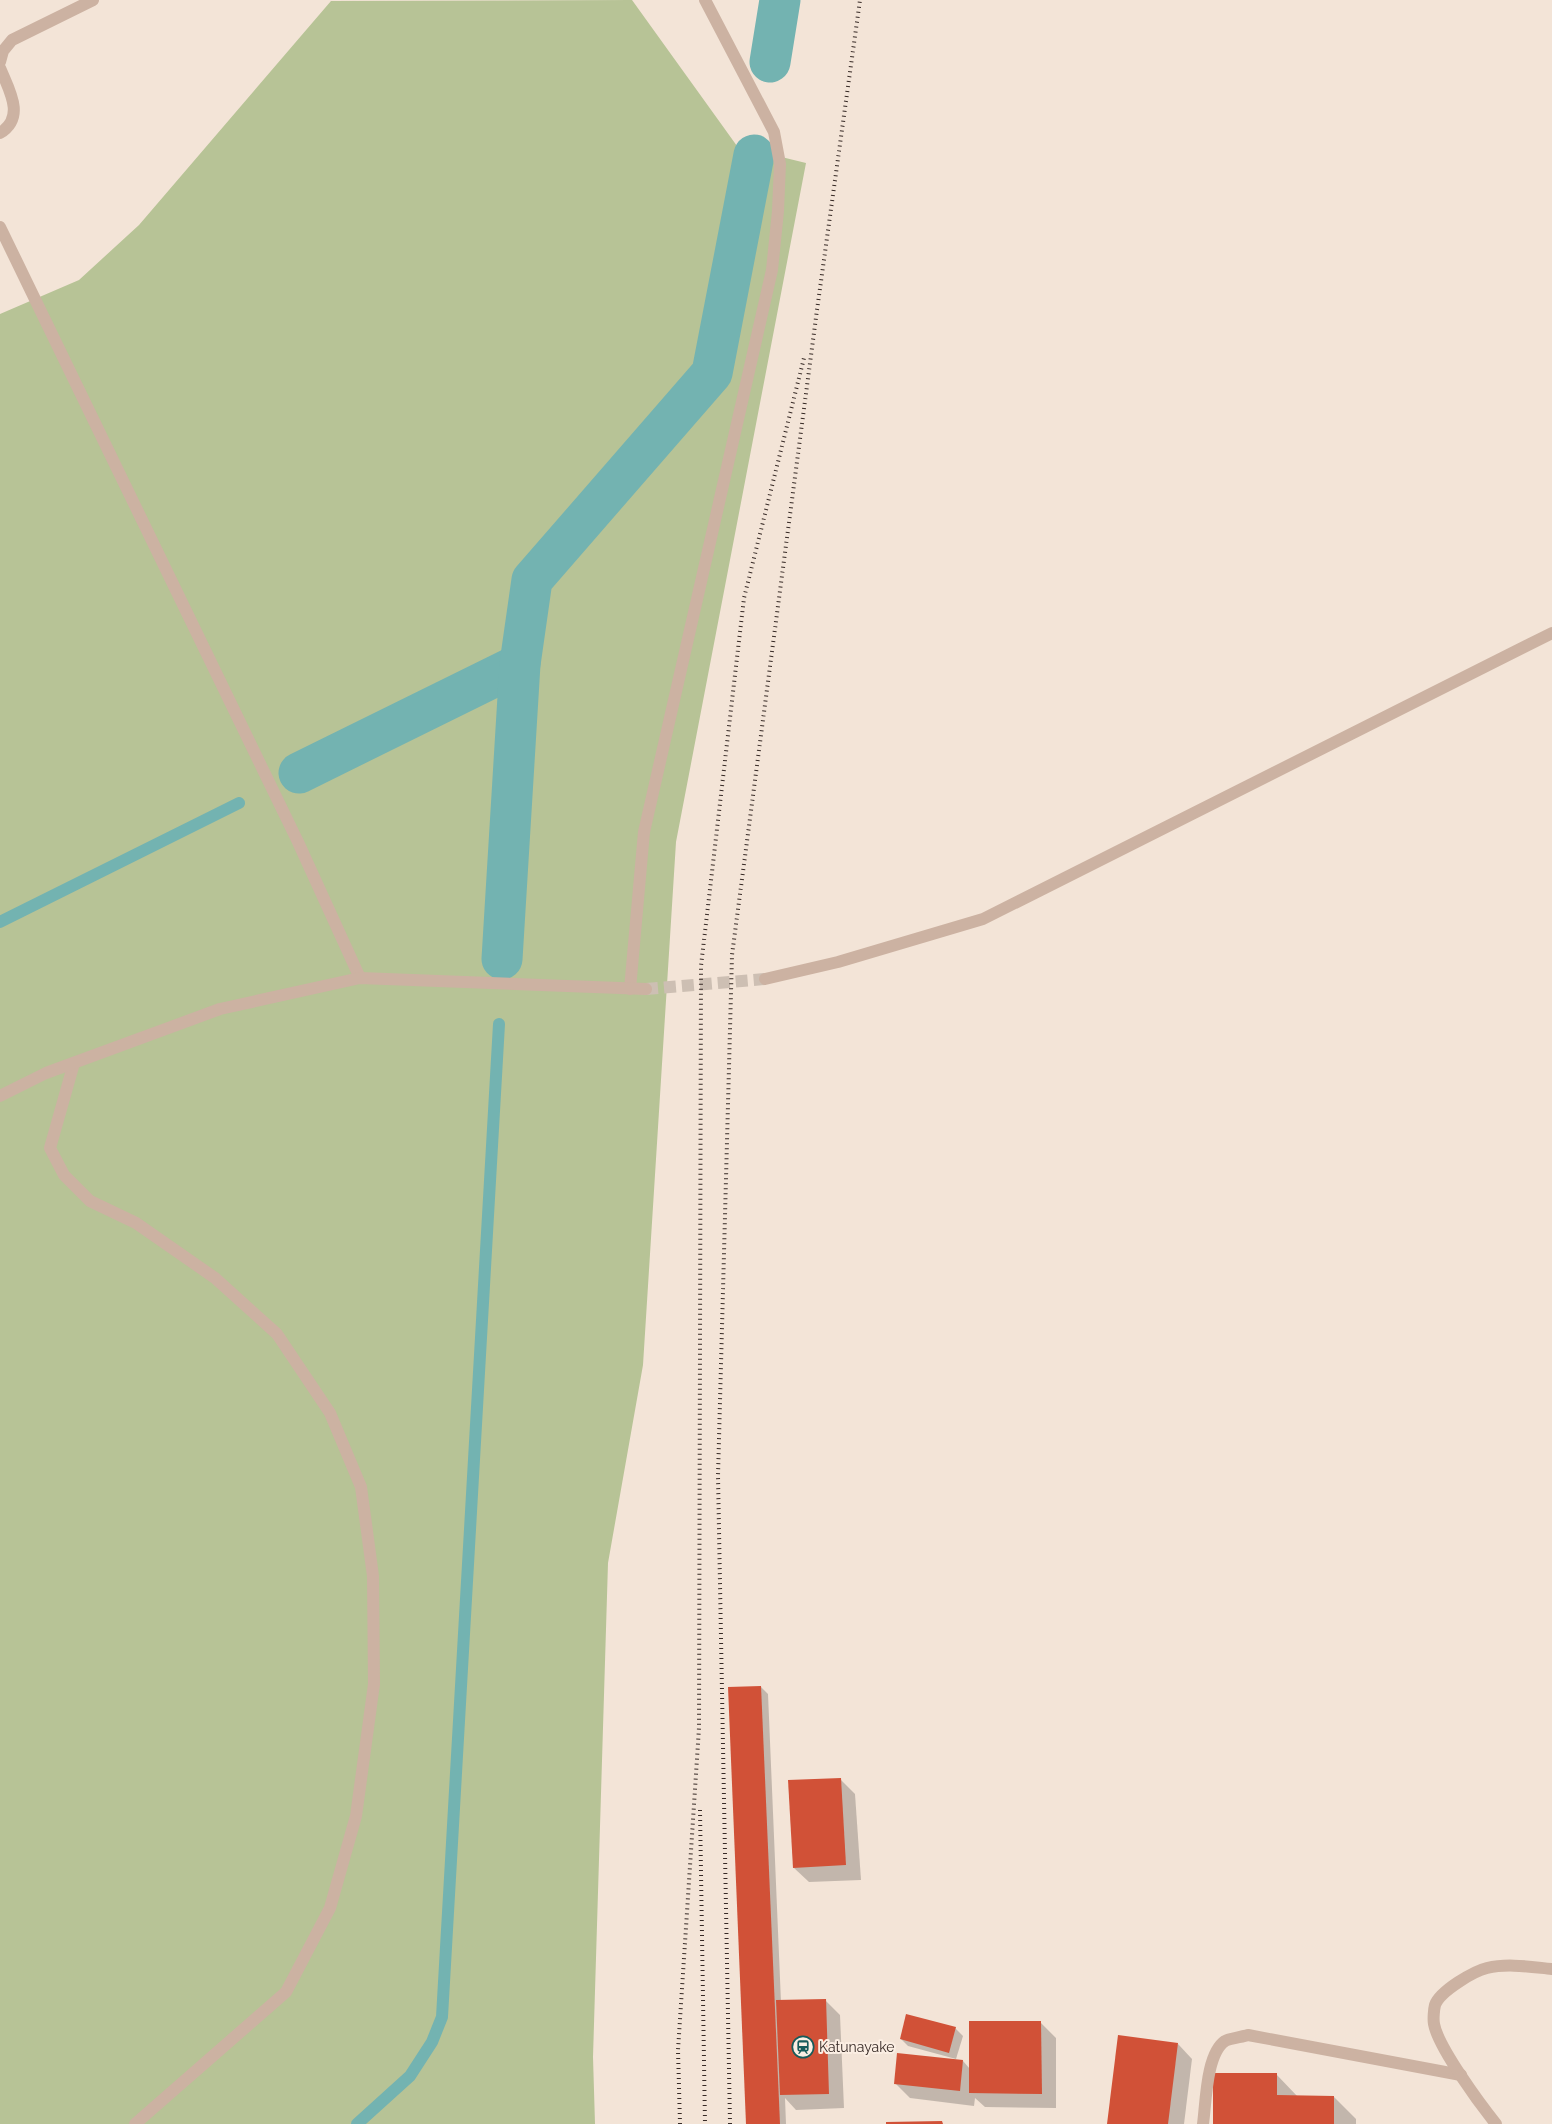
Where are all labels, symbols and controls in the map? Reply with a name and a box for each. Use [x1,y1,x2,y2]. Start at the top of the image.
station icon: Katunayake [791,2035,815,2059]
place label: Katunayake [819,2039,894,2055]

